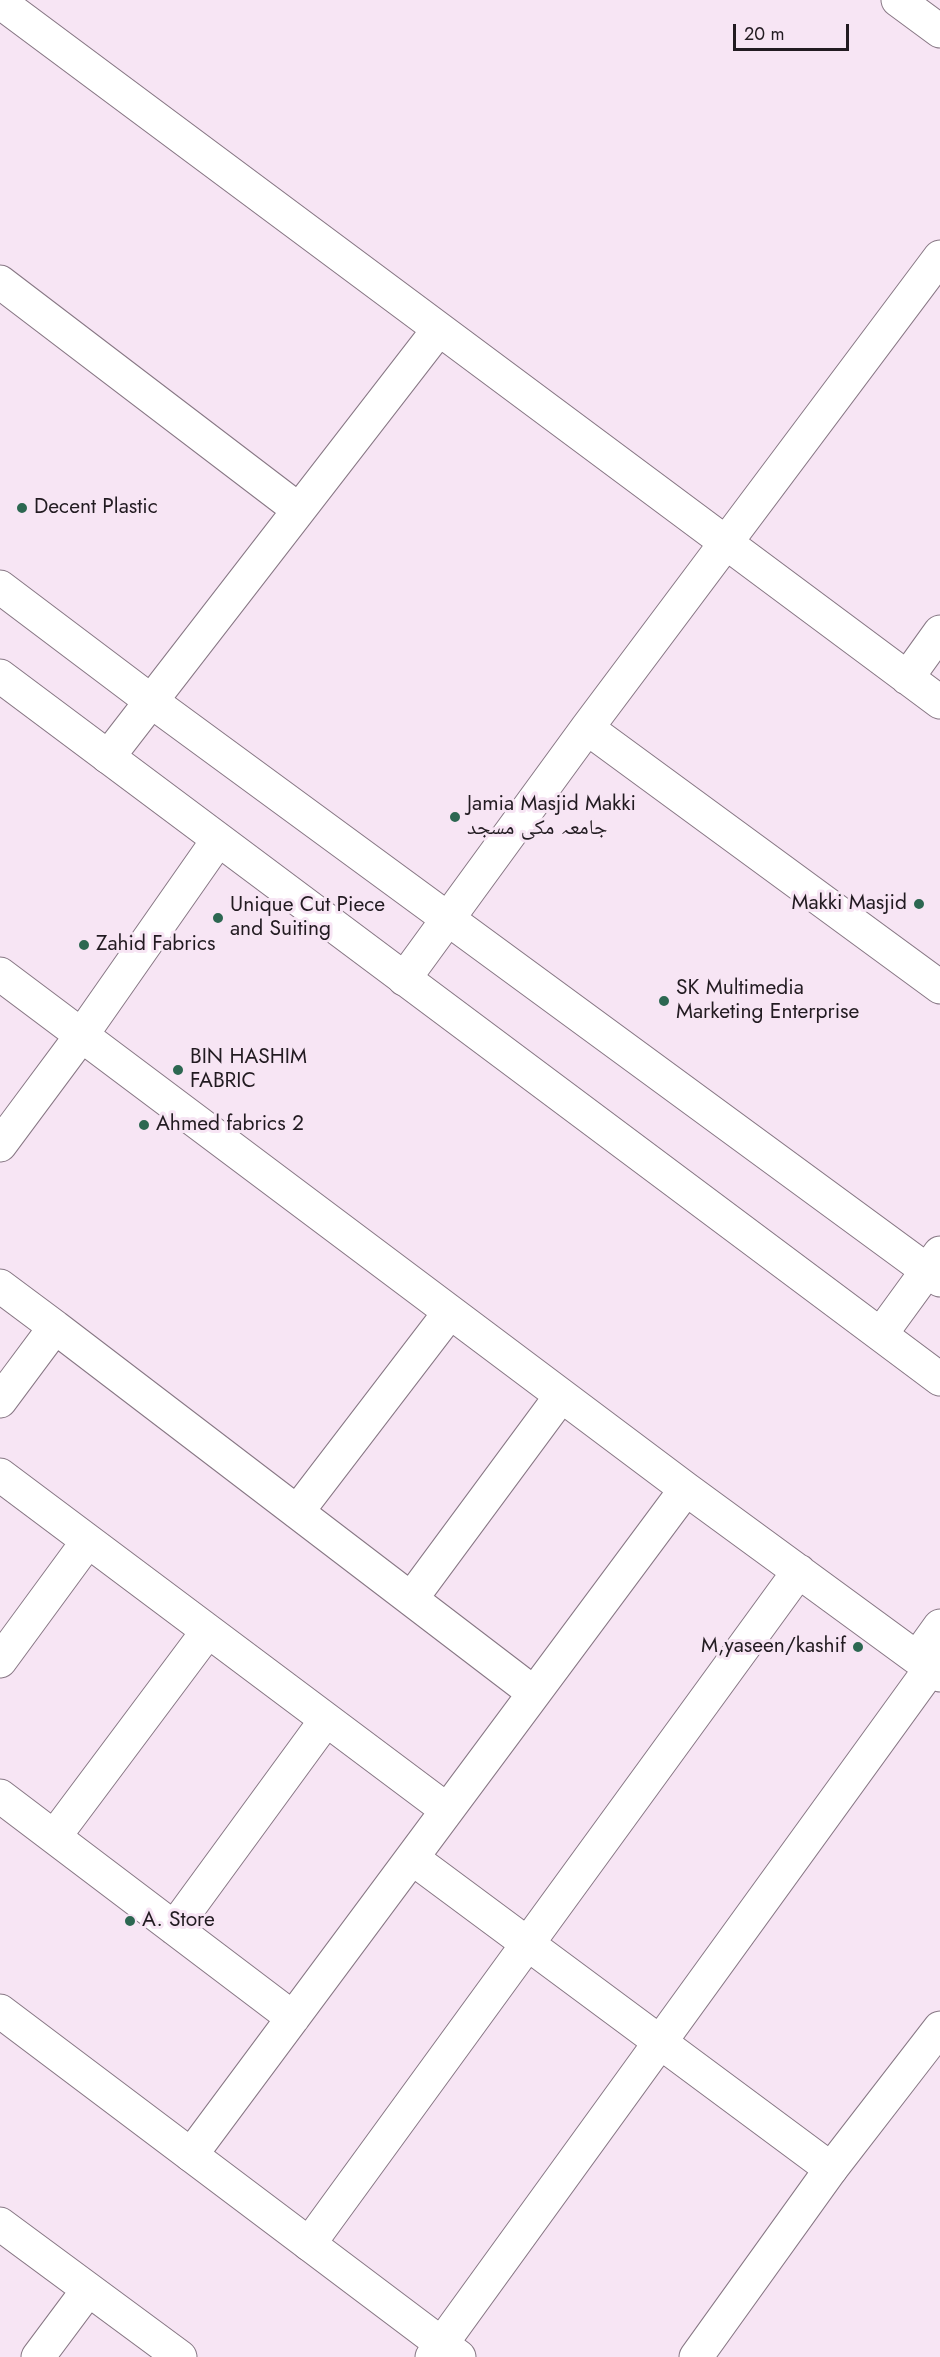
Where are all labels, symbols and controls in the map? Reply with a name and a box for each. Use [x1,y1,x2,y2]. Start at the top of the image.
scale bar [736,12,852,50]
text: 20 m [744,21,784,47]
place label: Decent Plastic [34,495,158,521]
marker: Decent Plastic [15,501,29,515]
place label: Jamia Masjid Makki جامعہ مکی مسجد [467,792,636,842]
marker: Jamia Masjid Makki جامعہ مکی مسجد [448,810,462,824]
place label: Makki Masjid [791,891,907,917]
place label: Unique Cut Piece and Suiting [230,893,385,943]
marker: Makki Masjid [912,897,926,911]
marker: Unique Cut Piece and Suiting [211,911,225,925]
place label: Zahid Fabrics [96,932,215,958]
marker: Zahid Fabrics [77,938,91,952]
place label: SK Multimedia Marketing Enterprise [676,976,859,1026]
marker: SK Multimedia Marketing Enterprise [657,994,671,1008]
place label: BIN HASHIM FABRIC [190,1045,307,1095]
marker: BIN HASHIM FABRIC [171,1063,185,1077]
place label: Ahmed fabrics 2 [156,1112,304,1138]
marker: Ahmed fabrics 2 [137,1118,151,1132]
place label: M,yaseen/kashif [701,1634,846,1660]
marker: M,yaseen/kashif [851,1640,865,1654]
place label: A. Store [142,1908,215,1934]
marker: A. Store [123,1914,137,1928]

